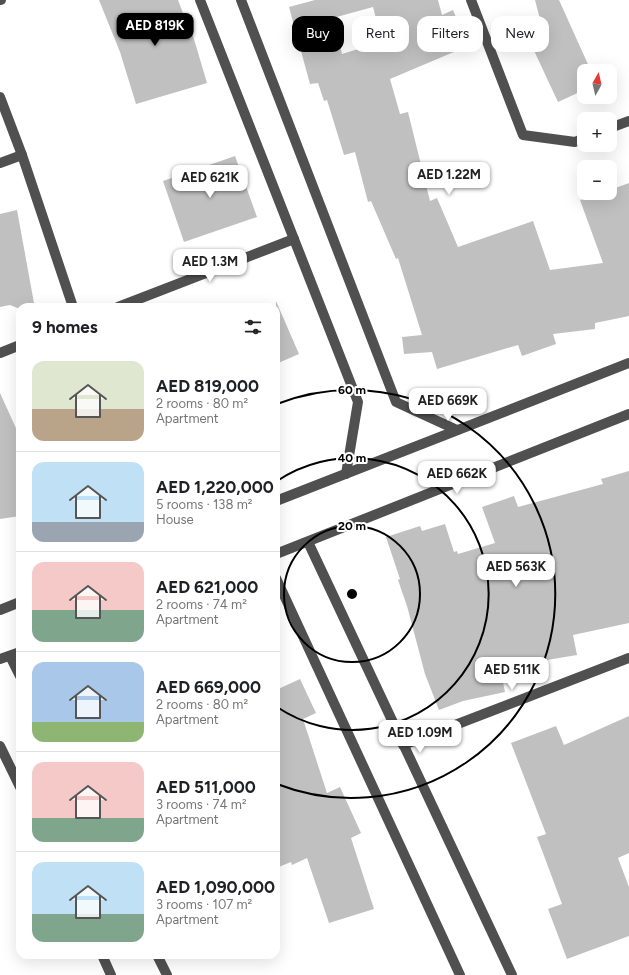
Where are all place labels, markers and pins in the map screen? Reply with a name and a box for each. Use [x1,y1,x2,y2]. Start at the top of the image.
pin: AED 819K [114,13,196,47]
pin: AED 1.22M [403,162,495,196]
pin: AED 621K [169,165,251,199]
pin: AED 1.3M [169,249,251,283]
pin: AED 669K [407,388,489,422]
pin: AED 662K [416,461,498,495]
pin: AED 563K [475,554,557,588]
centre of rings [345,587,359,601]
pin: AED 511K [471,657,553,691]
pin: AED 1.09M [374,720,466,754]

